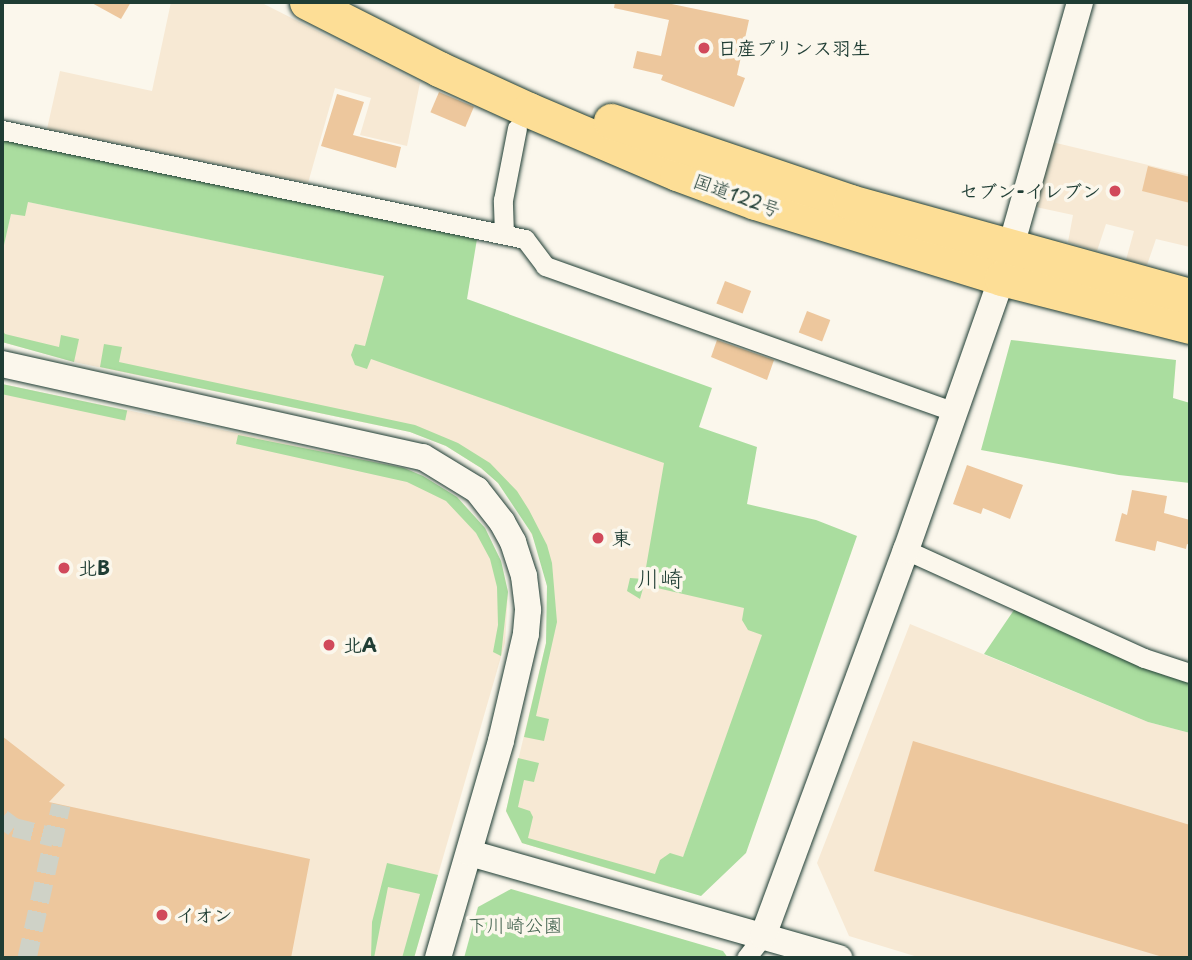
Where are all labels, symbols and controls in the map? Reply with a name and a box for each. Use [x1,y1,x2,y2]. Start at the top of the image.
place label: 日産プリンス羽生 [718,37,870,59]
marker: 日産プリンス羽生 [696,40,712,56]
street label: 国道122号 [690,169,784,221]
place label: セブン-イレブン [959,180,1101,202]
marker: セブン-イレブン [1107,183,1123,199]
place label: 東 [612,527,631,549]
marker: 東 [590,530,606,546]
place label: 北B [78,557,110,579]
marker: 北B [56,560,72,576]
district label: 川崎 [637,564,683,592]
place label: 北A [343,634,377,656]
marker: 北A [321,637,337,653]
place label: イオン [176,904,233,926]
marker: イオン [154,907,170,923]
park label: 下川崎公園 [468,914,562,936]

